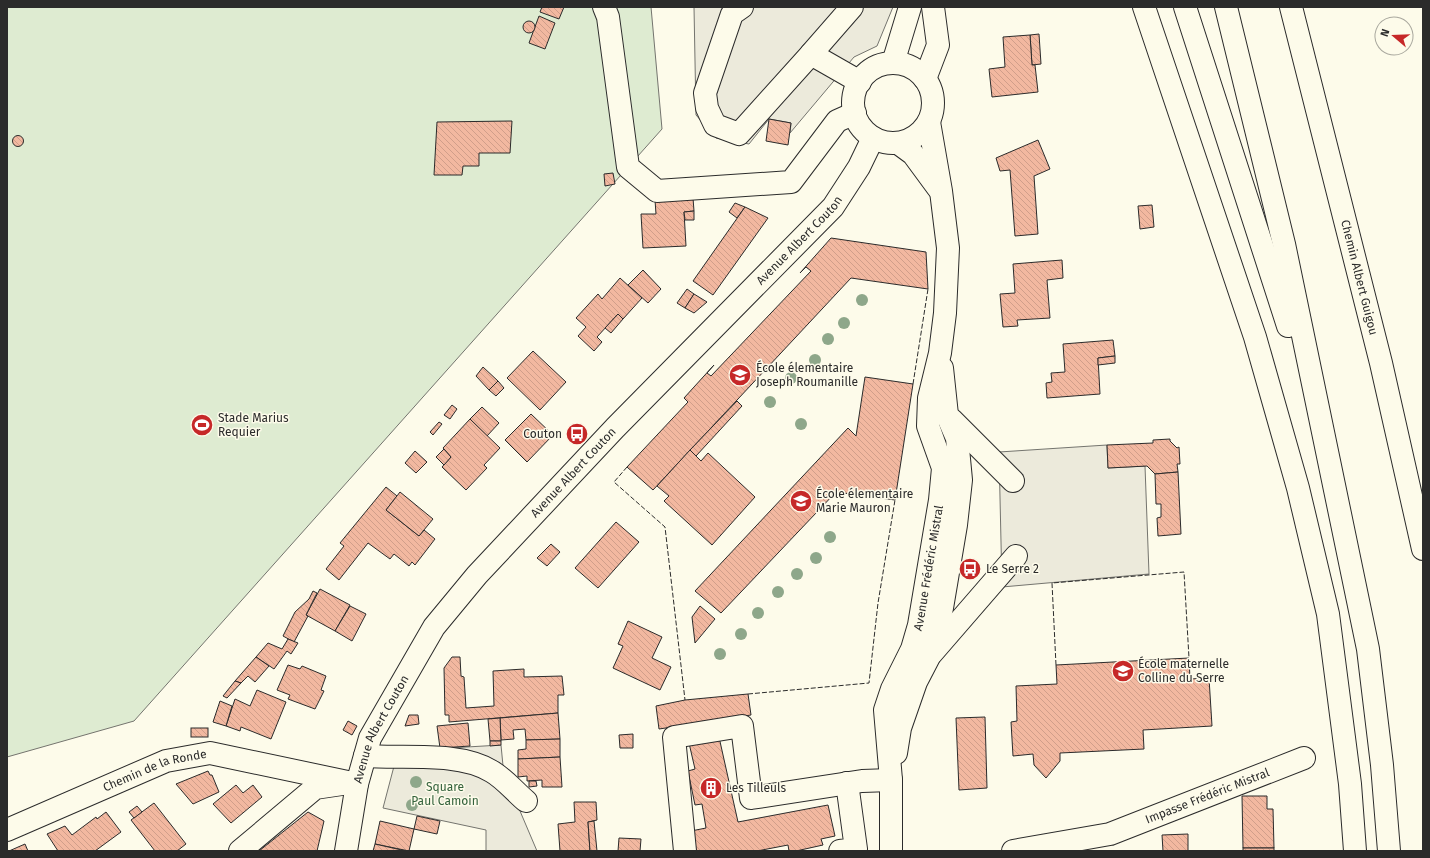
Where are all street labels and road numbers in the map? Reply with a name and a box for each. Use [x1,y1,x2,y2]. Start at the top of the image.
street label: Avenue Albert Couton [753,193,845,288]
street label: Chemin Albert Guigou [1338,218,1381,337]
street label: Avenue Albert Couton [528,425,619,520]
street label: Avenue Frédéric Mistral [911,504,946,632]
street label: Avenue Albert Couton [351,673,412,785]
street label: Chemin de la Ronde [101,747,208,794]
street label: Impasse Frédéric Mistral [1143,765,1272,826]

